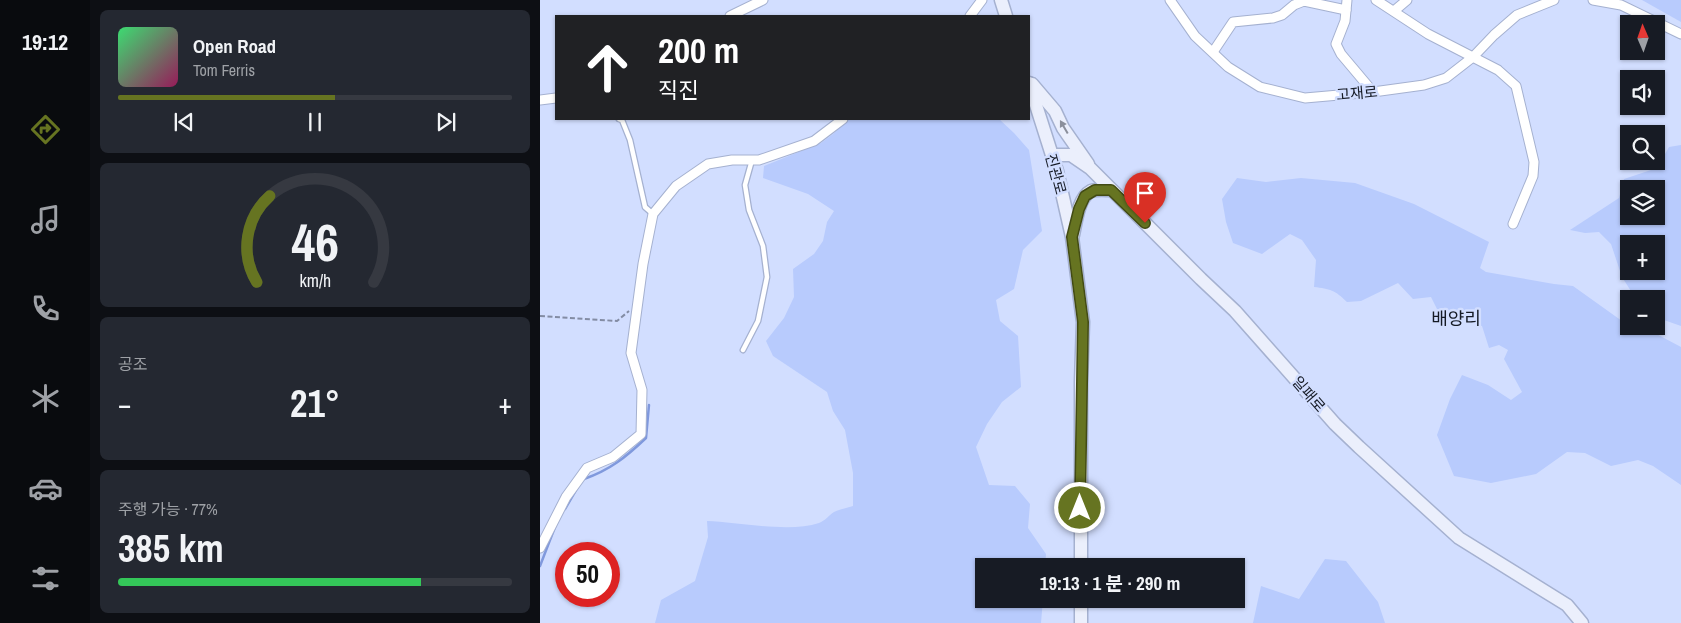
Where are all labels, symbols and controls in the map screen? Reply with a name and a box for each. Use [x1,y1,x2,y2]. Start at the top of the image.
north arrow [1620,15,1665,60]
map controls [1620,15,1665,335]
text: 19:12 [22,27,68,57]
text: 200 m [658,27,739,74]
text: Open Road [193,33,276,59]
icon: ahead [575,35,640,100]
text: Tom Ferris [193,59,255,81]
button: sound [1620,70,1665,115]
text: 직진 [658,75,698,105]
street label: 고재로 [1335,81,1379,105]
icon: previous [170,108,198,136]
icon: pause [301,108,329,136]
icon: next [432,108,460,136]
icon: directions [28,112,63,147]
one-way arrow [1059,121,1068,134]
button: search [1620,125,1665,170]
street label: 진관로 [1040,151,1072,197]
pin [1124,172,1166,223]
icon: arrive [1131,179,1159,207]
button: layers [1620,180,1665,225]
icon: music [28,202,63,237]
text: 46 [291,207,339,277]
button: + [1620,235,1665,280]
text: km/h [299,269,331,293]
button: − [1620,290,1665,335]
icon: phone [28,291,63,326]
district label: 배양리 [1431,306,1481,331]
text: 공조 [118,353,147,375]
street label: 일패로 [1287,371,1331,417]
text: 21° [290,378,340,429]
icon: climate [28,381,63,416]
text: − [118,385,131,423]
text: + [499,385,512,423]
icon: car [28,471,63,506]
position arrow [1053,481,1105,533]
text: 주행 가능 · 77% [118,498,218,520]
text: 385 km [118,523,224,574]
speed limit sign: 50 [555,542,620,607]
icon: filters [28,561,63,596]
text: 19:13 · 1 분 · 290 m [1040,570,1180,596]

